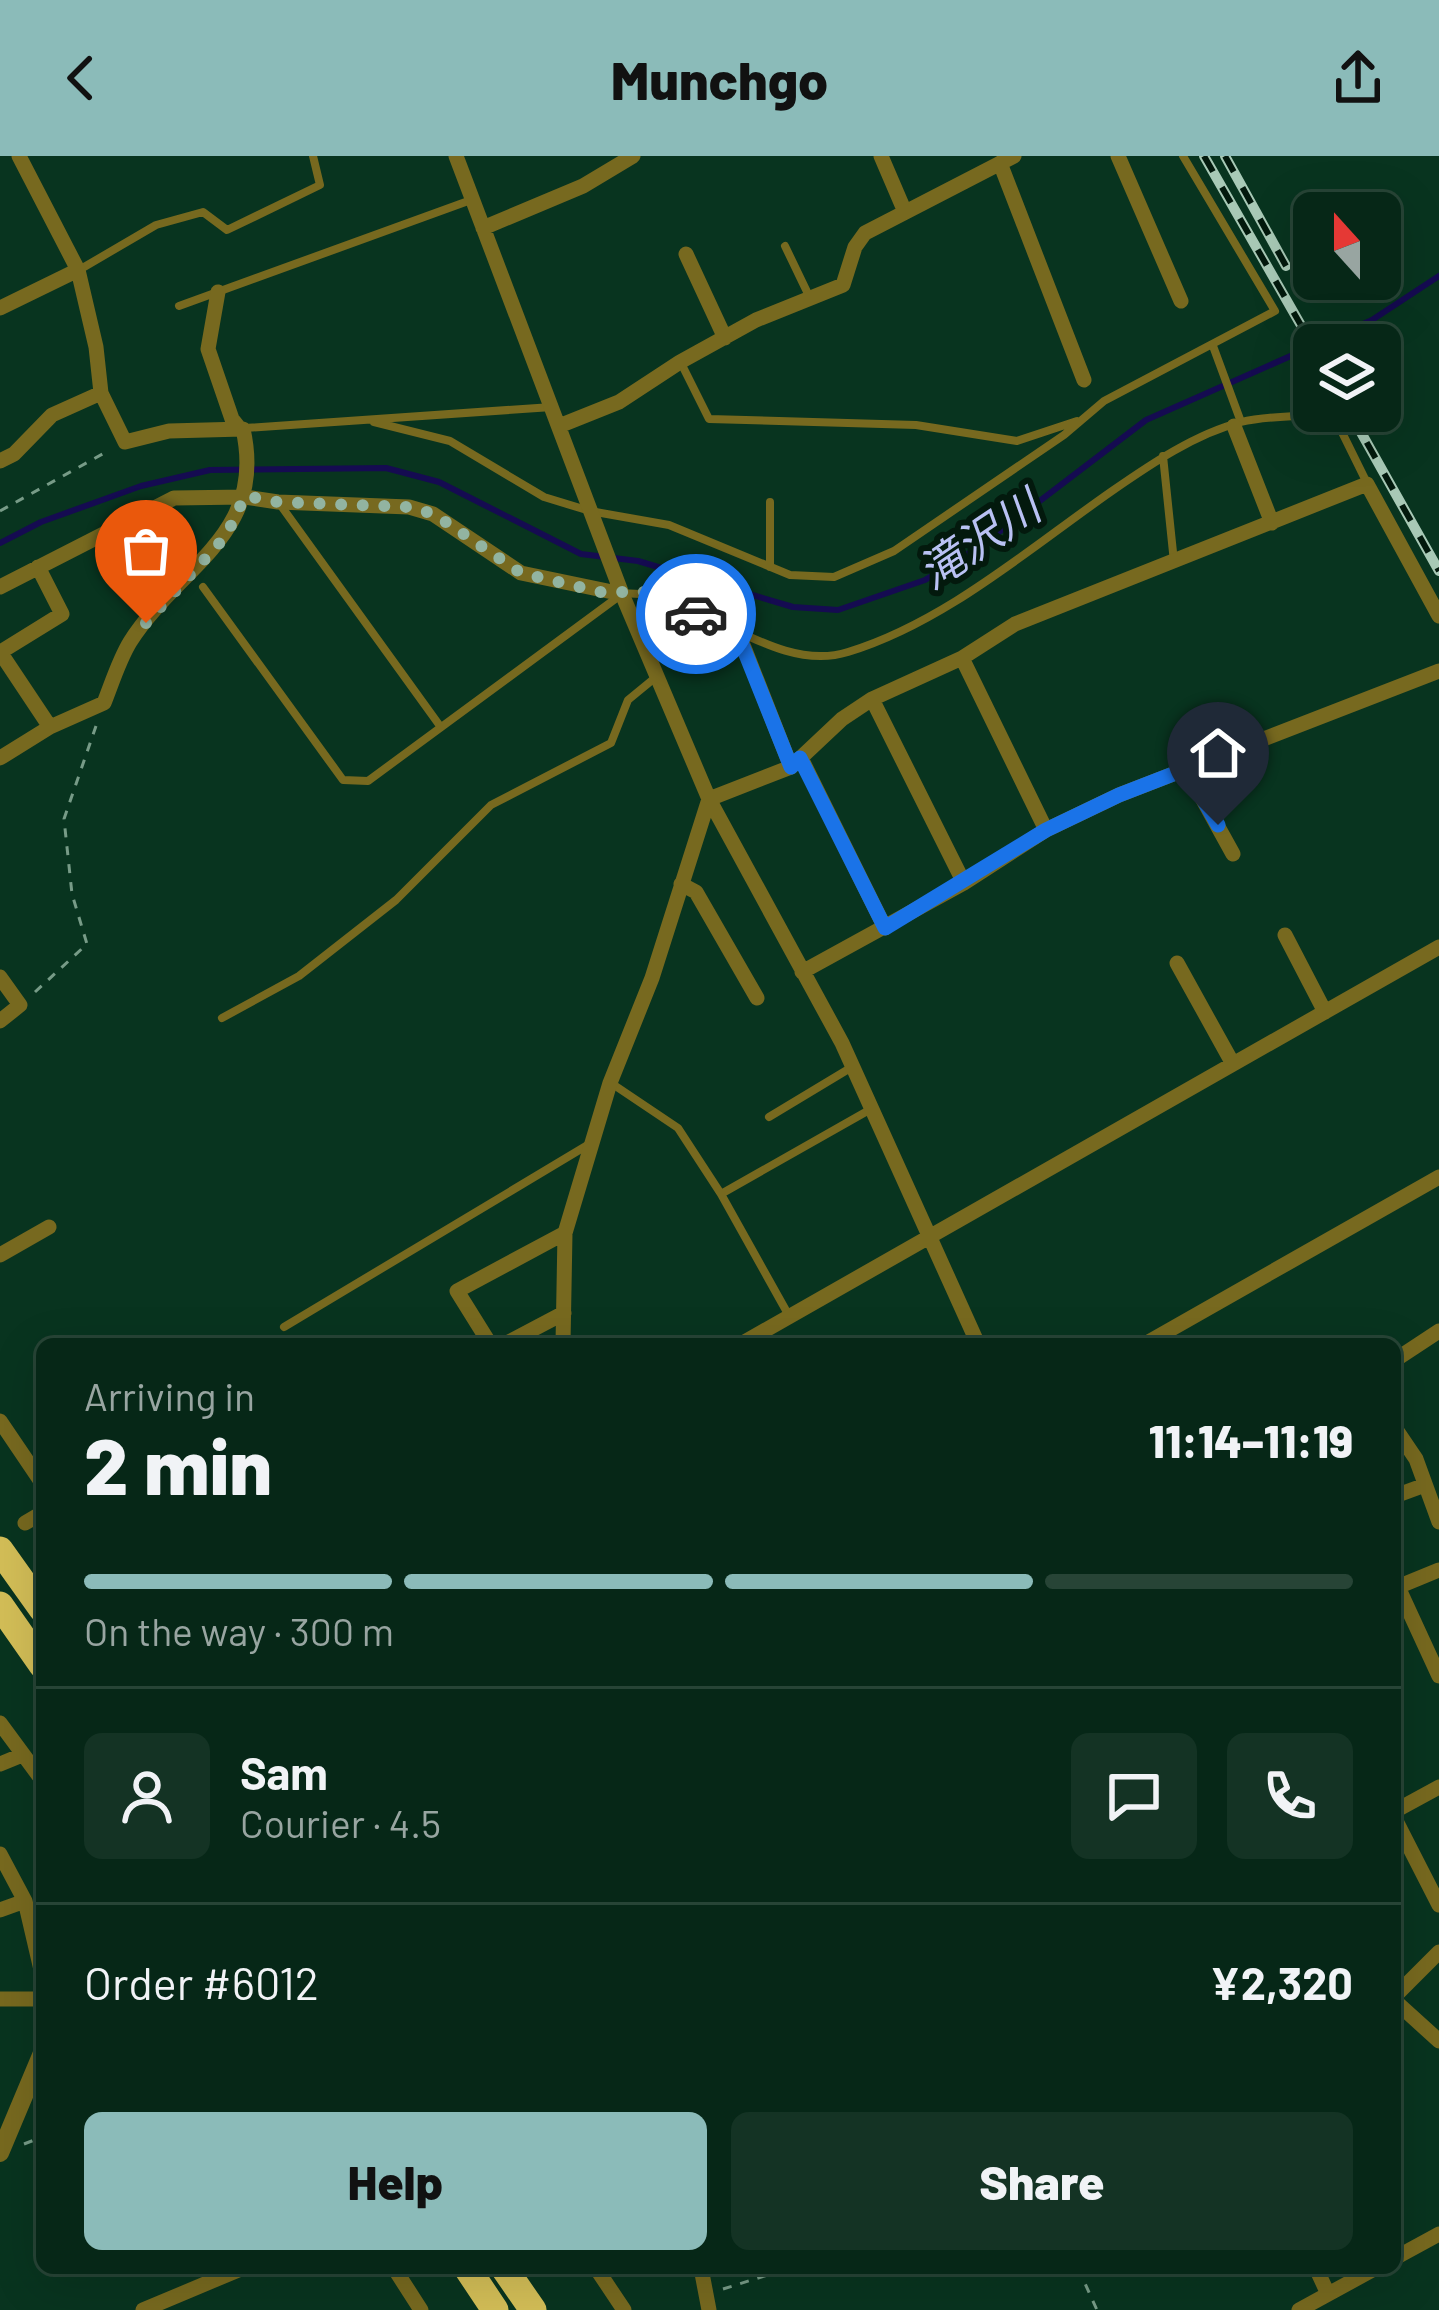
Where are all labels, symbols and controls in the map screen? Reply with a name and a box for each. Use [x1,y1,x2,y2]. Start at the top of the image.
icon: back [48,45,114,111]
icon: share [1325,45,1391,111]
text: Munchgo [611,46,828,111]
north arrow [1293,192,1401,300]
map controls [1293,192,1401,432]
button: layers [1293,324,1401,432]
water label: 滝沢川 [907,476,1052,598]
pin [95,500,197,623]
icon: bag [113,518,179,584]
courier [636,554,756,674]
icon: car [663,581,729,647]
pin [1167,702,1269,825]
icon: home [1185,720,1251,786]
text: Arriving in [84,1372,255,1419]
text: 11:14–11:19 [1149,1413,1353,1467]
text: 2 min [84,1417,272,1511]
text: On the way · 300 m [84,1607,394,1654]
button: person [84,1733,210,1859]
button: chat [1071,1733,1197,1859]
button: phone [1227,1733,1353,1859]
text: Sam [240,1745,328,1799]
text: Courier · 4.5 [240,1799,441,1846]
text: Order #6012 [84,1955,319,2009]
text: ¥2,320 [1210,1955,1353,2009]
button: Help [84,2112,707,2250]
button: Share [731,2112,1353,2250]

